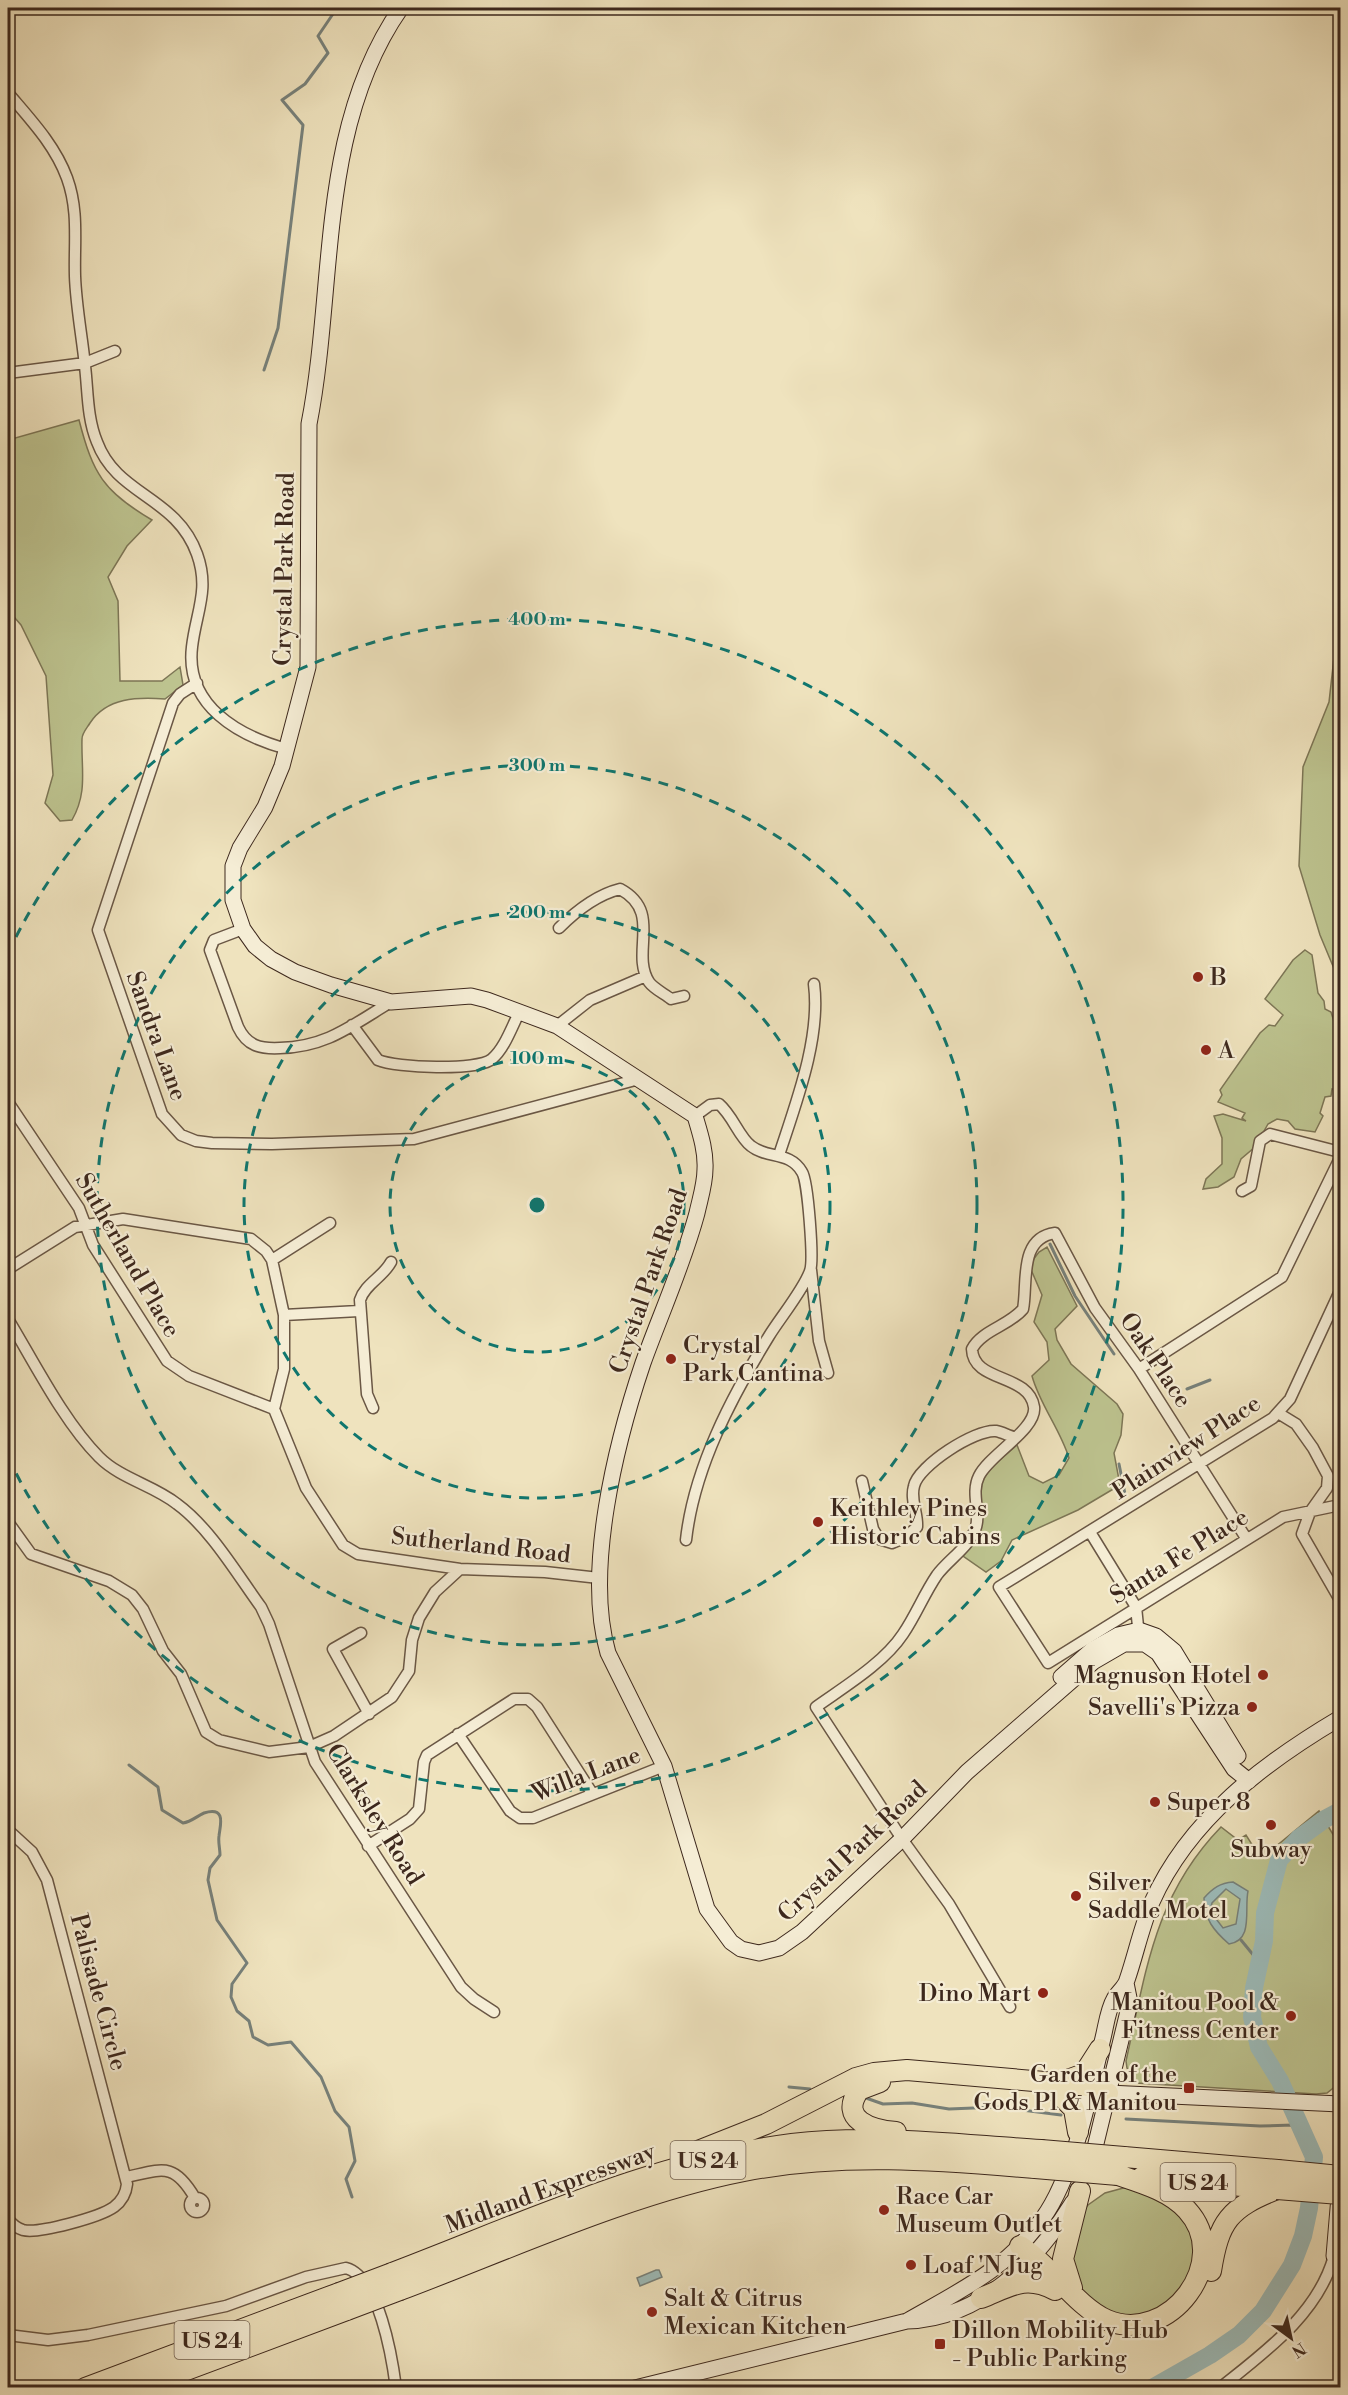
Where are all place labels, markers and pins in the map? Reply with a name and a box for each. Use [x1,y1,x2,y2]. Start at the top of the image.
place label: B [1209,963,1227,993]
marker: B [1191,970,1205,984]
place label: A [1217,1036,1235,1066]
marker: A [1199,1043,1213,1057]
centre of rings [527,1195,547,1215]
place label: Crystal Park Cantina [683,1331,825,1389]
marker: Crystal Park Cantina [664,1352,678,1366]
place label: Keithley Pines Historic Cabins [830,1494,1000,1552]
marker: Keithley Pines Historic Cabins [811,1515,825,1529]
place label: Magnuson Hotel [1074,1661,1251,1691]
marker: Magnuson Hotel [1256,1668,1270,1682]
place label: Savelli's Pizza [1088,1693,1241,1723]
marker: Savelli's Pizza [1245,1700,1259,1714]
place label: Super 8 [1167,1788,1250,1818]
marker: Super 8 [1148,1795,1162,1809]
marker: Subway [1264,1818,1278,1832]
place label: Subway [1230,1835,1312,1865]
place label: Silver Saddle Motel [1088,1868,1227,1926]
marker: Silver Saddle Motel [1069,1889,1083,1903]
place label: Dino Mart [919,1979,1032,2009]
marker: Dino Mart [1036,1986,1050,2000]
place label: Manitou Pool & Fitness Center [1110,1988,1279,2046]
marker: Manitou Pool & Fitness Center [1284,2009,1298,2023]
place label: Garden of the Gods Pl & Manitou [973,2060,1177,2118]
marker: Garden of the Gods Pl & Manitou [1182,2081,1196,2095]
place label: Race Car Museum Outlet [896,2182,1063,2240]
marker: Race Car Museum Outlet [877,2203,891,2217]
place label: Loaf 'N Jug [923,2251,1043,2281]
marker: Loaf 'N Jug [904,2258,918,2272]
place label: Salt & Citrus Mexican Kitchen [664,2284,847,2342]
marker: Salt & Citrus Mexican Kitchen [645,2305,659,2319]
place label: Dillon Mobility Hub - Public Parking [952,2316,1168,2374]
marker: Dillon Mobility Hub - Public Parking [933,2337,947,2351]

